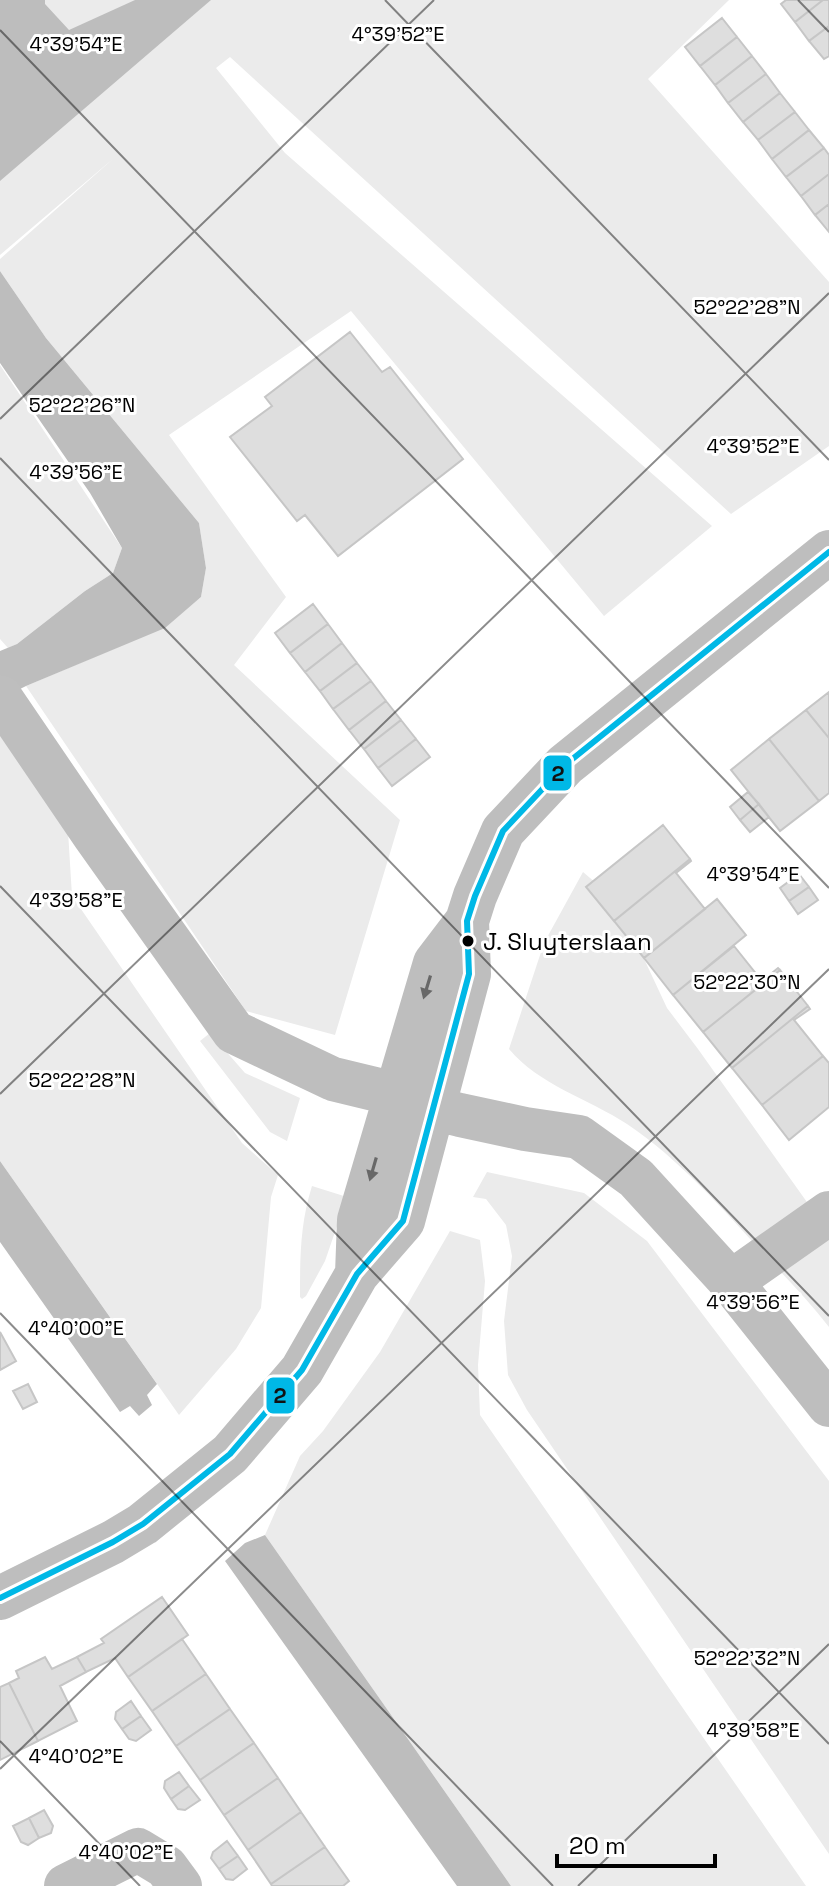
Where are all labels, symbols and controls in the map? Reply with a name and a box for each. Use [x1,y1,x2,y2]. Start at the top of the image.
text: 4°39'52"E [351,21,445,47]
text: 4°39'54"E [30,31,123,57]
text: 52°22'28"N [694,294,800,320]
text: 52°22'26"N [29,392,135,418]
text: 4°39'52"E [706,433,800,459]
text: 4°39'56"E [29,459,123,485]
line badge: 2 [542,754,573,792]
text: 2 [551,759,565,787]
text: 4°39'54"E [707,861,800,887]
text: 4°39'58"E [29,887,123,913]
place label: J. Sluyterslaan [483,926,652,957]
marker: J. Sluyterslaan [460,933,476,949]
text: 52°22'30"N [693,969,801,995]
one-way arrow [420,976,433,1000]
text: 52°22'28"N [29,1067,135,1093]
one-way arrow [367,1157,379,1182]
text: 4°39'56"E [706,1289,800,1315]
text: 4°40'00"E [28,1315,124,1341]
line badge: 2 [265,1376,296,1415]
text: 2 [273,1381,287,1409]
text: 52°22'32"N [694,1645,800,1671]
text: 4°39'58"E [706,1717,800,1743]
text: 4°40'02"E [28,1743,124,1769]
scale bar [557,1818,715,1868]
text: 20 m [569,1830,626,1861]
text: 4°40'02"E [78,1839,174,1865]

